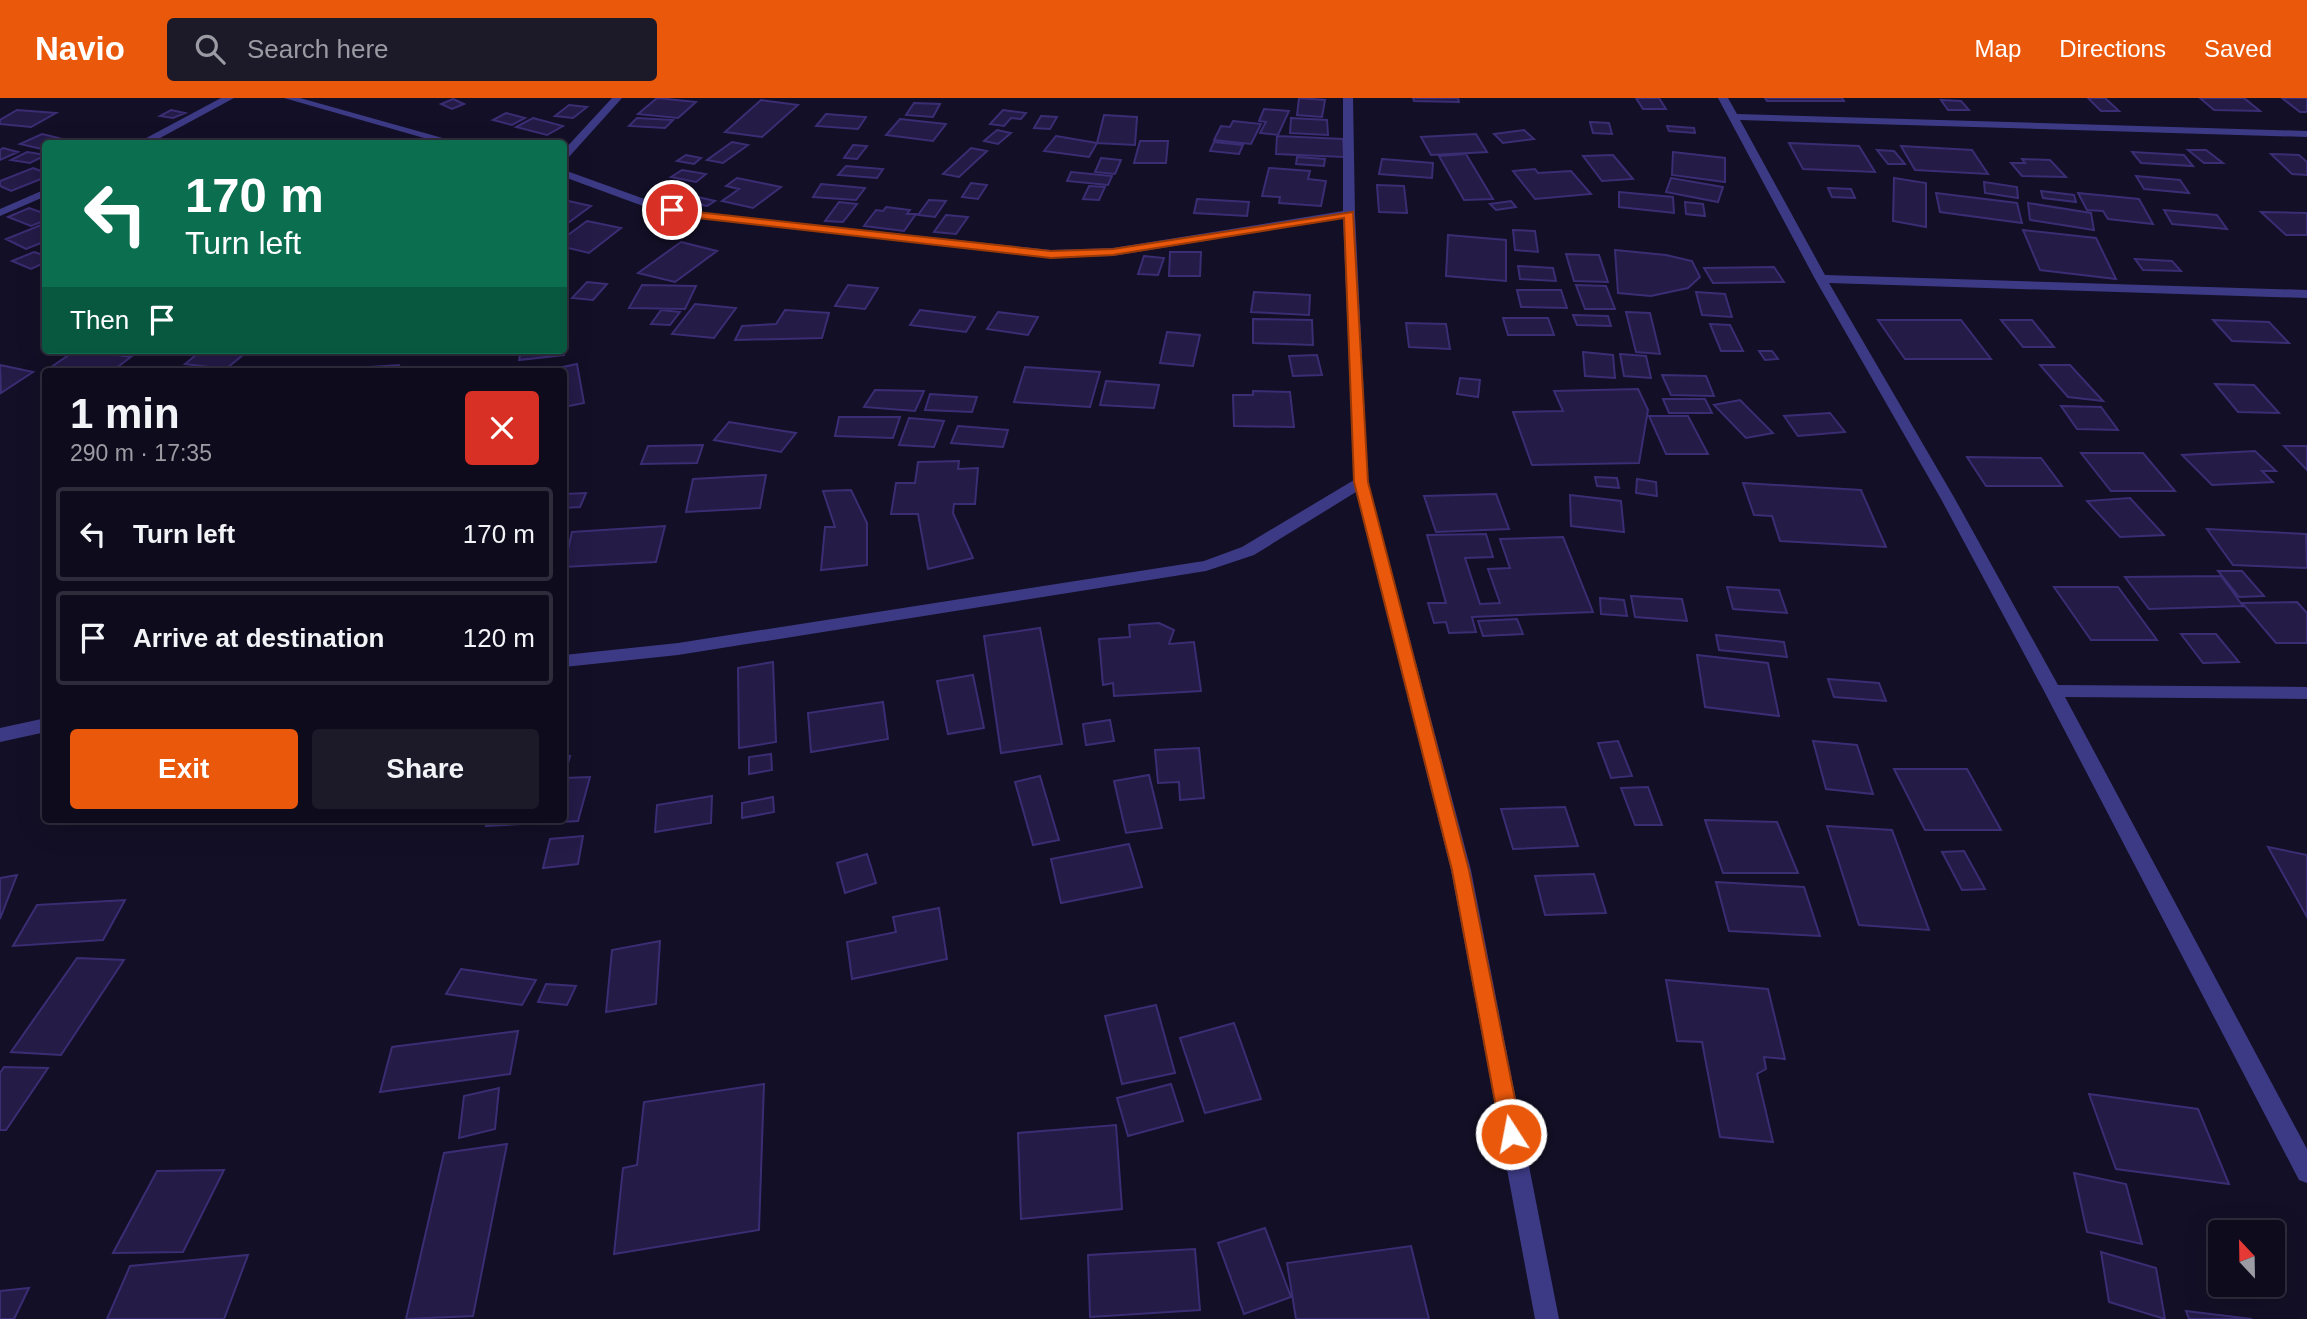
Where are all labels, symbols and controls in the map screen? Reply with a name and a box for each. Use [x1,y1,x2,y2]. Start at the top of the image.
search box [167,18,657,81]
text: Navio [35,30,125,67]
icon: search [191,30,229,68]
text: Search here [247,34,389,64]
text: Map [1975,35,2021,62]
text: Directions [2059,35,2166,62]
text: Saved [2204,35,2272,62]
icon: left [70,168,161,259]
text: 170 m [185,168,324,222]
pin [642,180,702,240]
icon: arrive [653,191,691,229]
text: Turn left [185,225,301,261]
icon: arrive [143,301,181,339]
text: Then [70,305,129,335]
text: 1 min [70,390,180,437]
button: close [465,391,539,465]
text: 290 m · 17:35 [70,440,212,466]
icon: left [74,515,112,553]
text: Turn left [133,519,235,549]
text: 170 m [463,519,535,549]
icon: arrive [74,619,112,657]
text: Arrive at destination [133,623,384,653]
text: 120 m [463,623,535,653]
button: Exit [70,729,298,809]
button: Share [312,729,539,809]
position arrow [1474,1097,1548,1171]
north arrow [2208,1220,2286,1297]
map controls [2208,1220,2285,1297]

